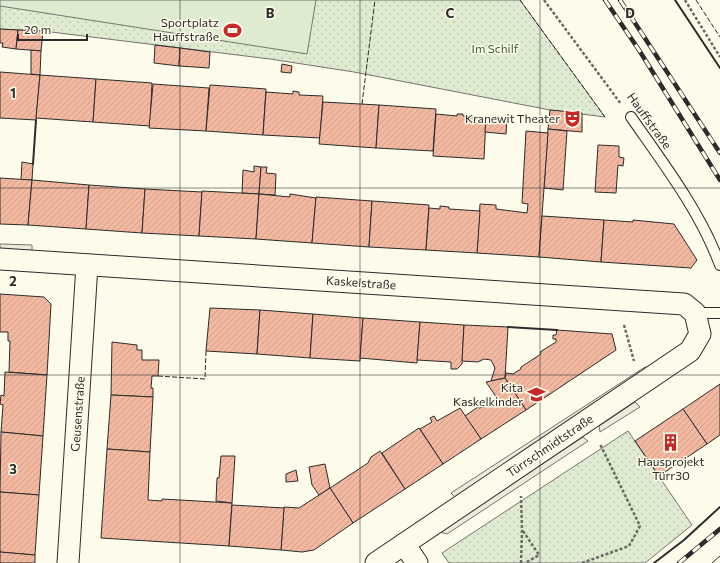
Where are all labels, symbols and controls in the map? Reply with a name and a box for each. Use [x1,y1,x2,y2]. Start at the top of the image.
text: B [266,5,275,21]
text: C [446,5,455,21]
text: D [625,5,635,21]
place label: Sportplatz Hauffstraße [153,15,219,43]
scale bar [18,16,87,42]
sports icon: Sportplatz Hauffstraße [222,20,242,40]
text: 20 m [24,22,51,36]
park label: Im Schilf [472,41,519,55]
text: 1 [10,85,16,101]
street label: Hauffstraße [625,90,675,151]
theatre icon: Kranewit Theater [563,109,583,129]
place label: Kranewit Theater [465,111,560,125]
text: 2 [9,273,17,289]
street label: Kaskelstraße [326,273,397,291]
street label: Geusenstraße [67,376,87,452]
place label: Kita Kaskelkinder [453,380,523,408]
school or university icon: Kita Kaskelkinder [526,385,546,405]
street label: Türrschmidtstraße [504,411,595,479]
building icon: Hausprojekt Türr30 [661,433,681,453]
place label: Hausprojekt Türr30 [637,454,705,482]
text: 3 [9,461,17,477]

